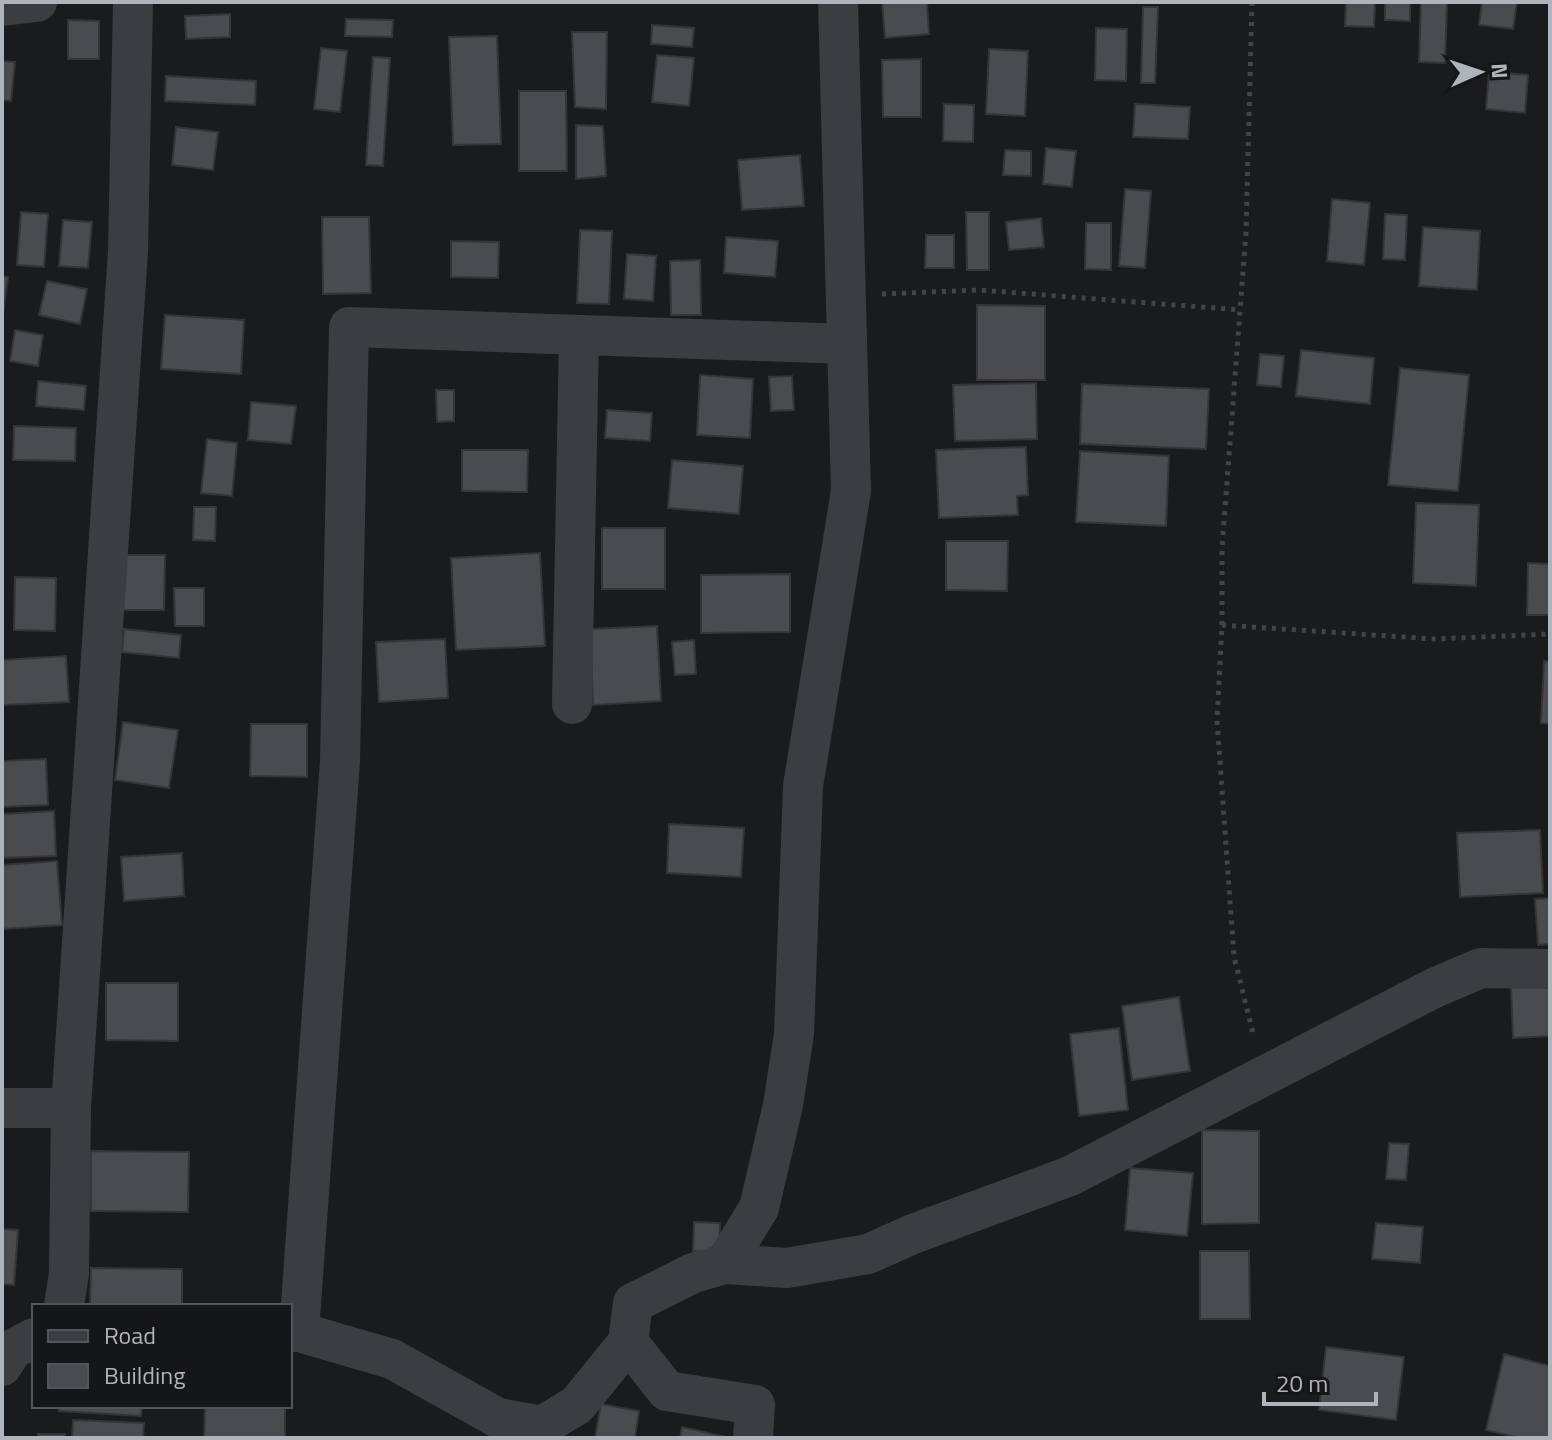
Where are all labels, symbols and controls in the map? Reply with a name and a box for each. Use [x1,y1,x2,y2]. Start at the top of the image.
north arrow [1440,32,1520,112]
text: N [1483,62,1517,79]
legend [32,1304,292,1408]
text: Road [104,1317,156,1353]
scale bar [1264,1356,1376,1406]
text: Building [104,1357,186,1393]
text: 20 m [1276,1365,1328,1401]

